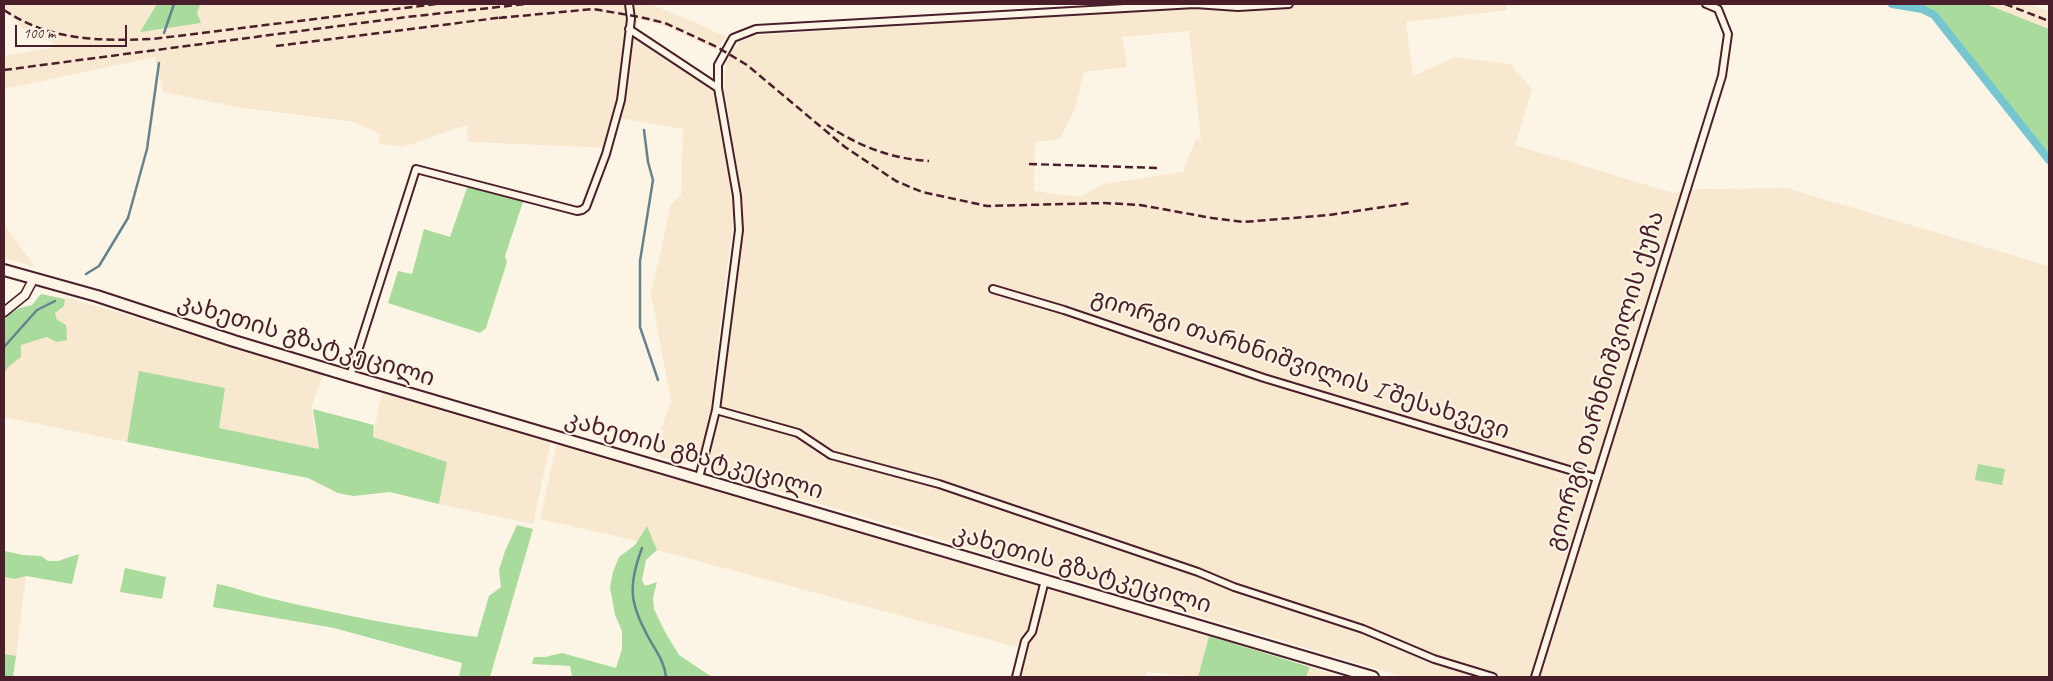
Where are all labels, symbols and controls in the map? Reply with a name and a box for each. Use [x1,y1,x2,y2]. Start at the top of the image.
scale bar [18,15,130,47]
text: 100 m [23,24,55,43]
street label: გიორგი თარხნიშვილის ქუჩა [1541,208,1671,554]
street label: გიორგი თარხნიშვილის I შესახვევი [1087,284,1513,446]
street label: კახეთის გზატკეცილი [174,288,438,394]
street label: კახეთის გზატკეცილი [562,405,826,507]
street label: კახეთის გზატკეცილი [950,519,1214,621]

